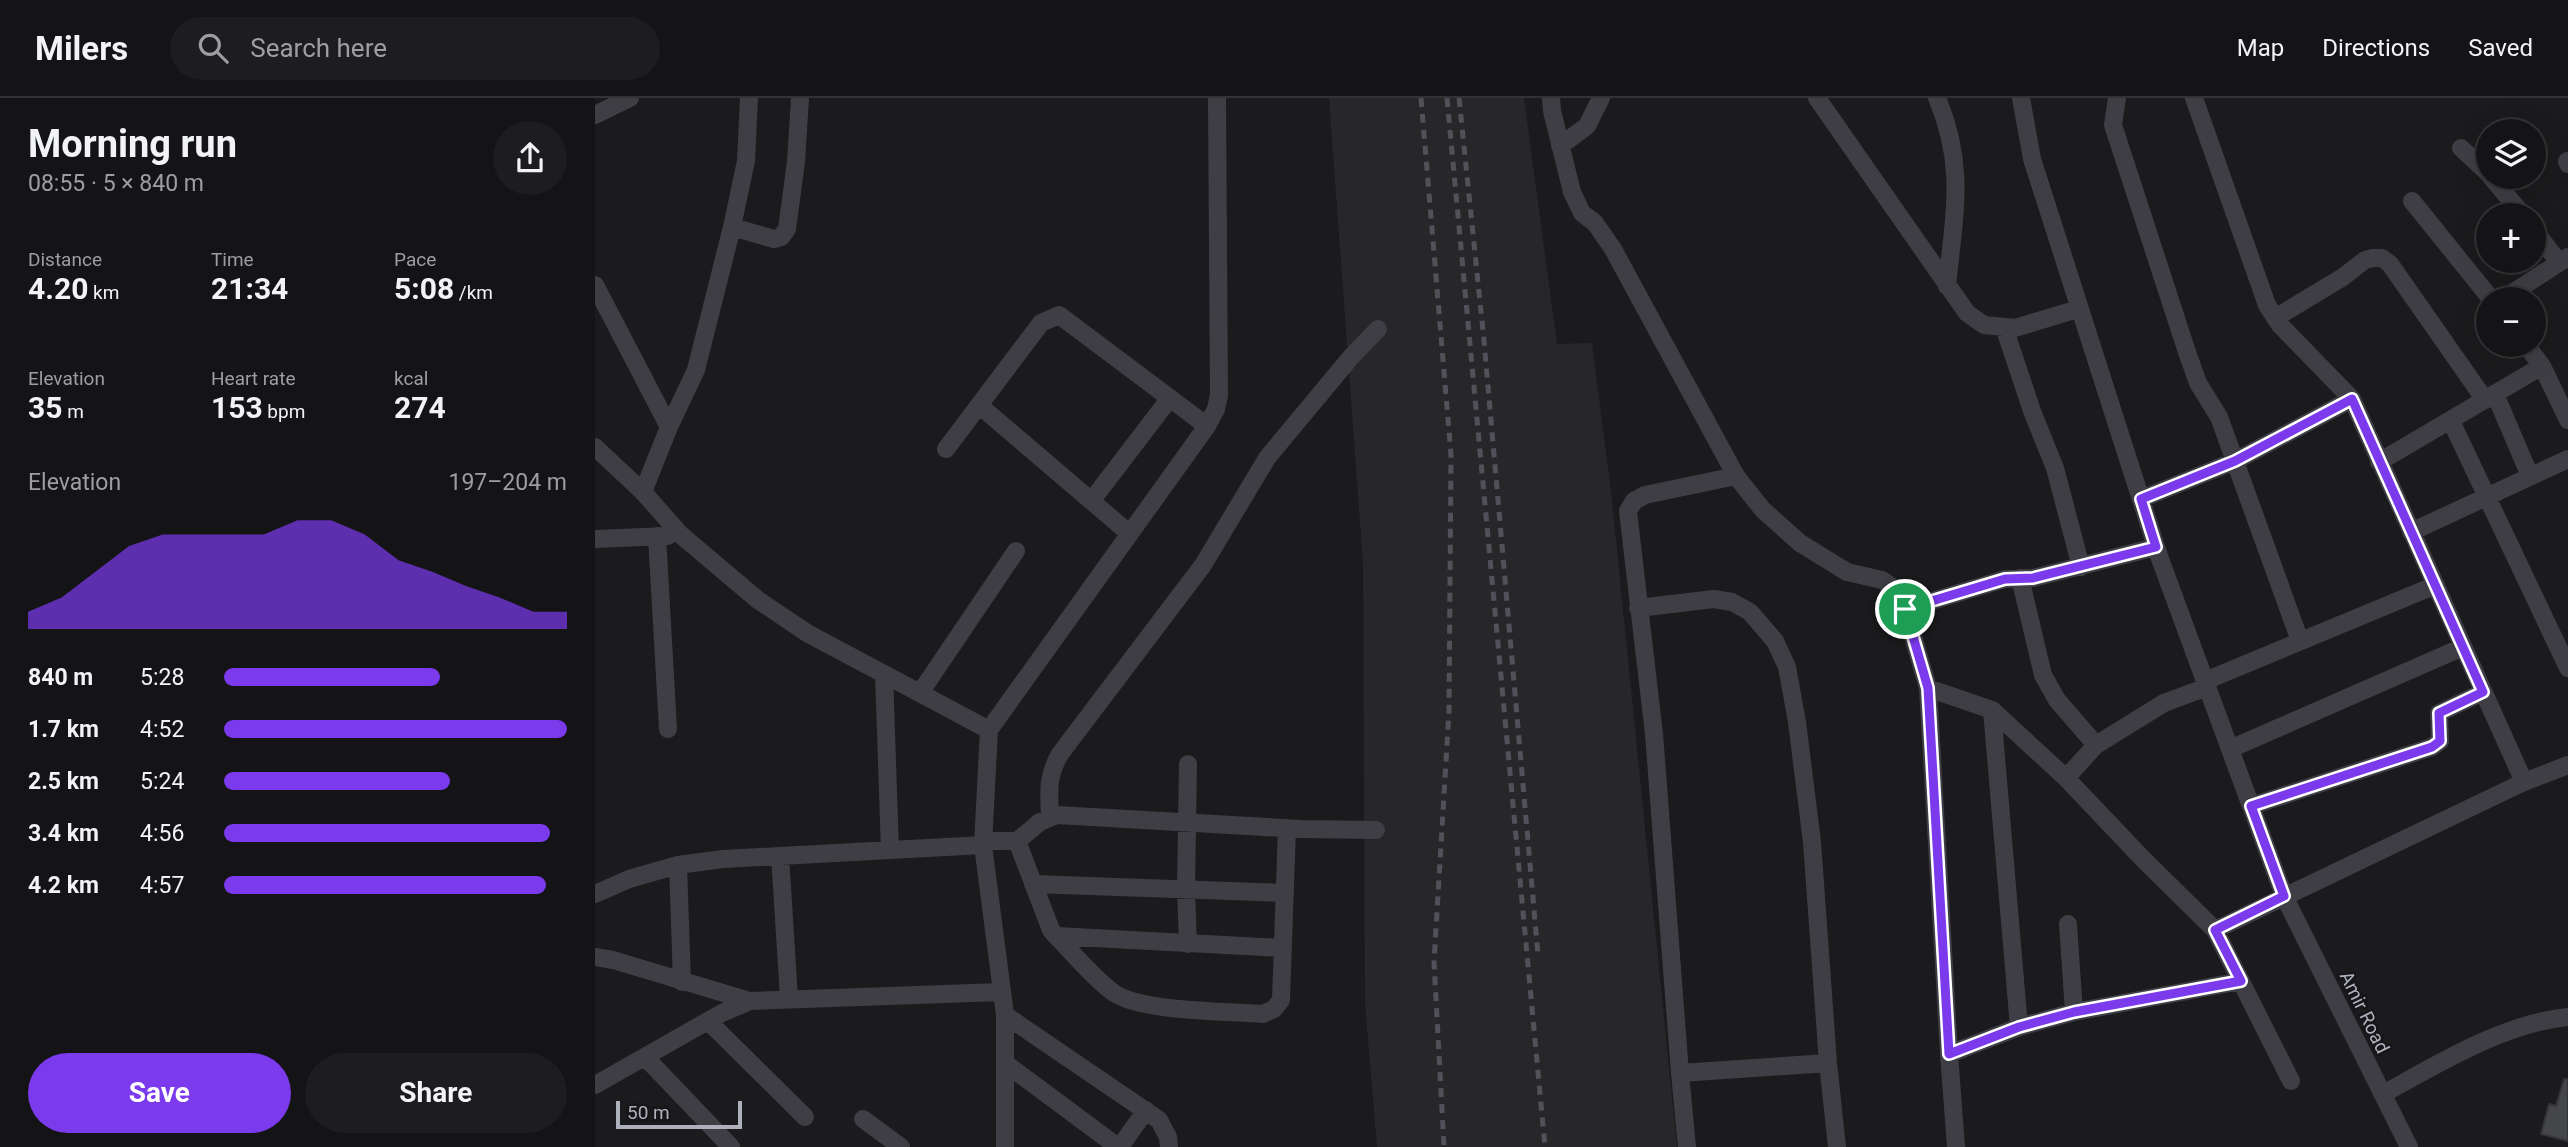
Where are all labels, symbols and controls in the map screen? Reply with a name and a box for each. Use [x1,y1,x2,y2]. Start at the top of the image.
search box [170,17,660,80]
text: Milers [35,29,128,68]
icon: search [194,29,232,67]
text: Search here [250,33,387,63]
text: Map [2237,34,2284,62]
text: Directions [2322,34,2430,62]
text: Saved [2468,34,2533,62]
map controls [2476,119,2546,357]
button: layers [2476,119,2546,189]
button: share [493,121,567,195]
text: Morning run [28,122,237,166]
text: 08:55 · 5 × 840 m [28,170,204,197]
button: + [2476,203,2546,273]
text: Distance [28,248,102,271]
text: Time [211,248,254,271]
text: Pace [394,248,436,271]
text: 4.20 [28,271,88,306]
text: 21:34 [211,271,288,306]
text: 5:08 [394,271,454,306]
text: km [88,281,119,304]
text: /km [454,281,493,304]
button: − [2476,287,2546,357]
text: Elevation [28,367,105,390]
text: Heart rate [211,367,296,390]
text: kcal [394,367,428,390]
text: 35 [28,390,62,425]
text: 153 [211,390,263,425]
text: 274 [394,390,446,425]
text: m [62,400,84,423]
text: bpm [263,400,305,423]
text: Elevation [28,469,121,496]
text: 197–204 m [448,469,567,496]
pin [1875,579,1935,639]
icon: arrive [1886,590,1924,628]
text: 840 m [28,664,93,691]
text: 5:28 [140,664,184,691]
text: 1.7 km [28,716,99,743]
text: 4:52 [140,716,184,743]
text: 2.5 km [28,768,99,795]
text: 5:24 [140,768,184,795]
text: 3.4 km [28,820,99,847]
text: 4:56 [140,820,184,847]
text: 4.2 km [28,872,99,899]
text: 4:57 [140,872,184,899]
street label: Amir Road [2335,967,2394,1057]
button: Save [28,1053,291,1133]
button: Share [305,1053,567,1133]
scale bar [616,1098,742,1130]
text: 50 m [627,1101,670,1124]

